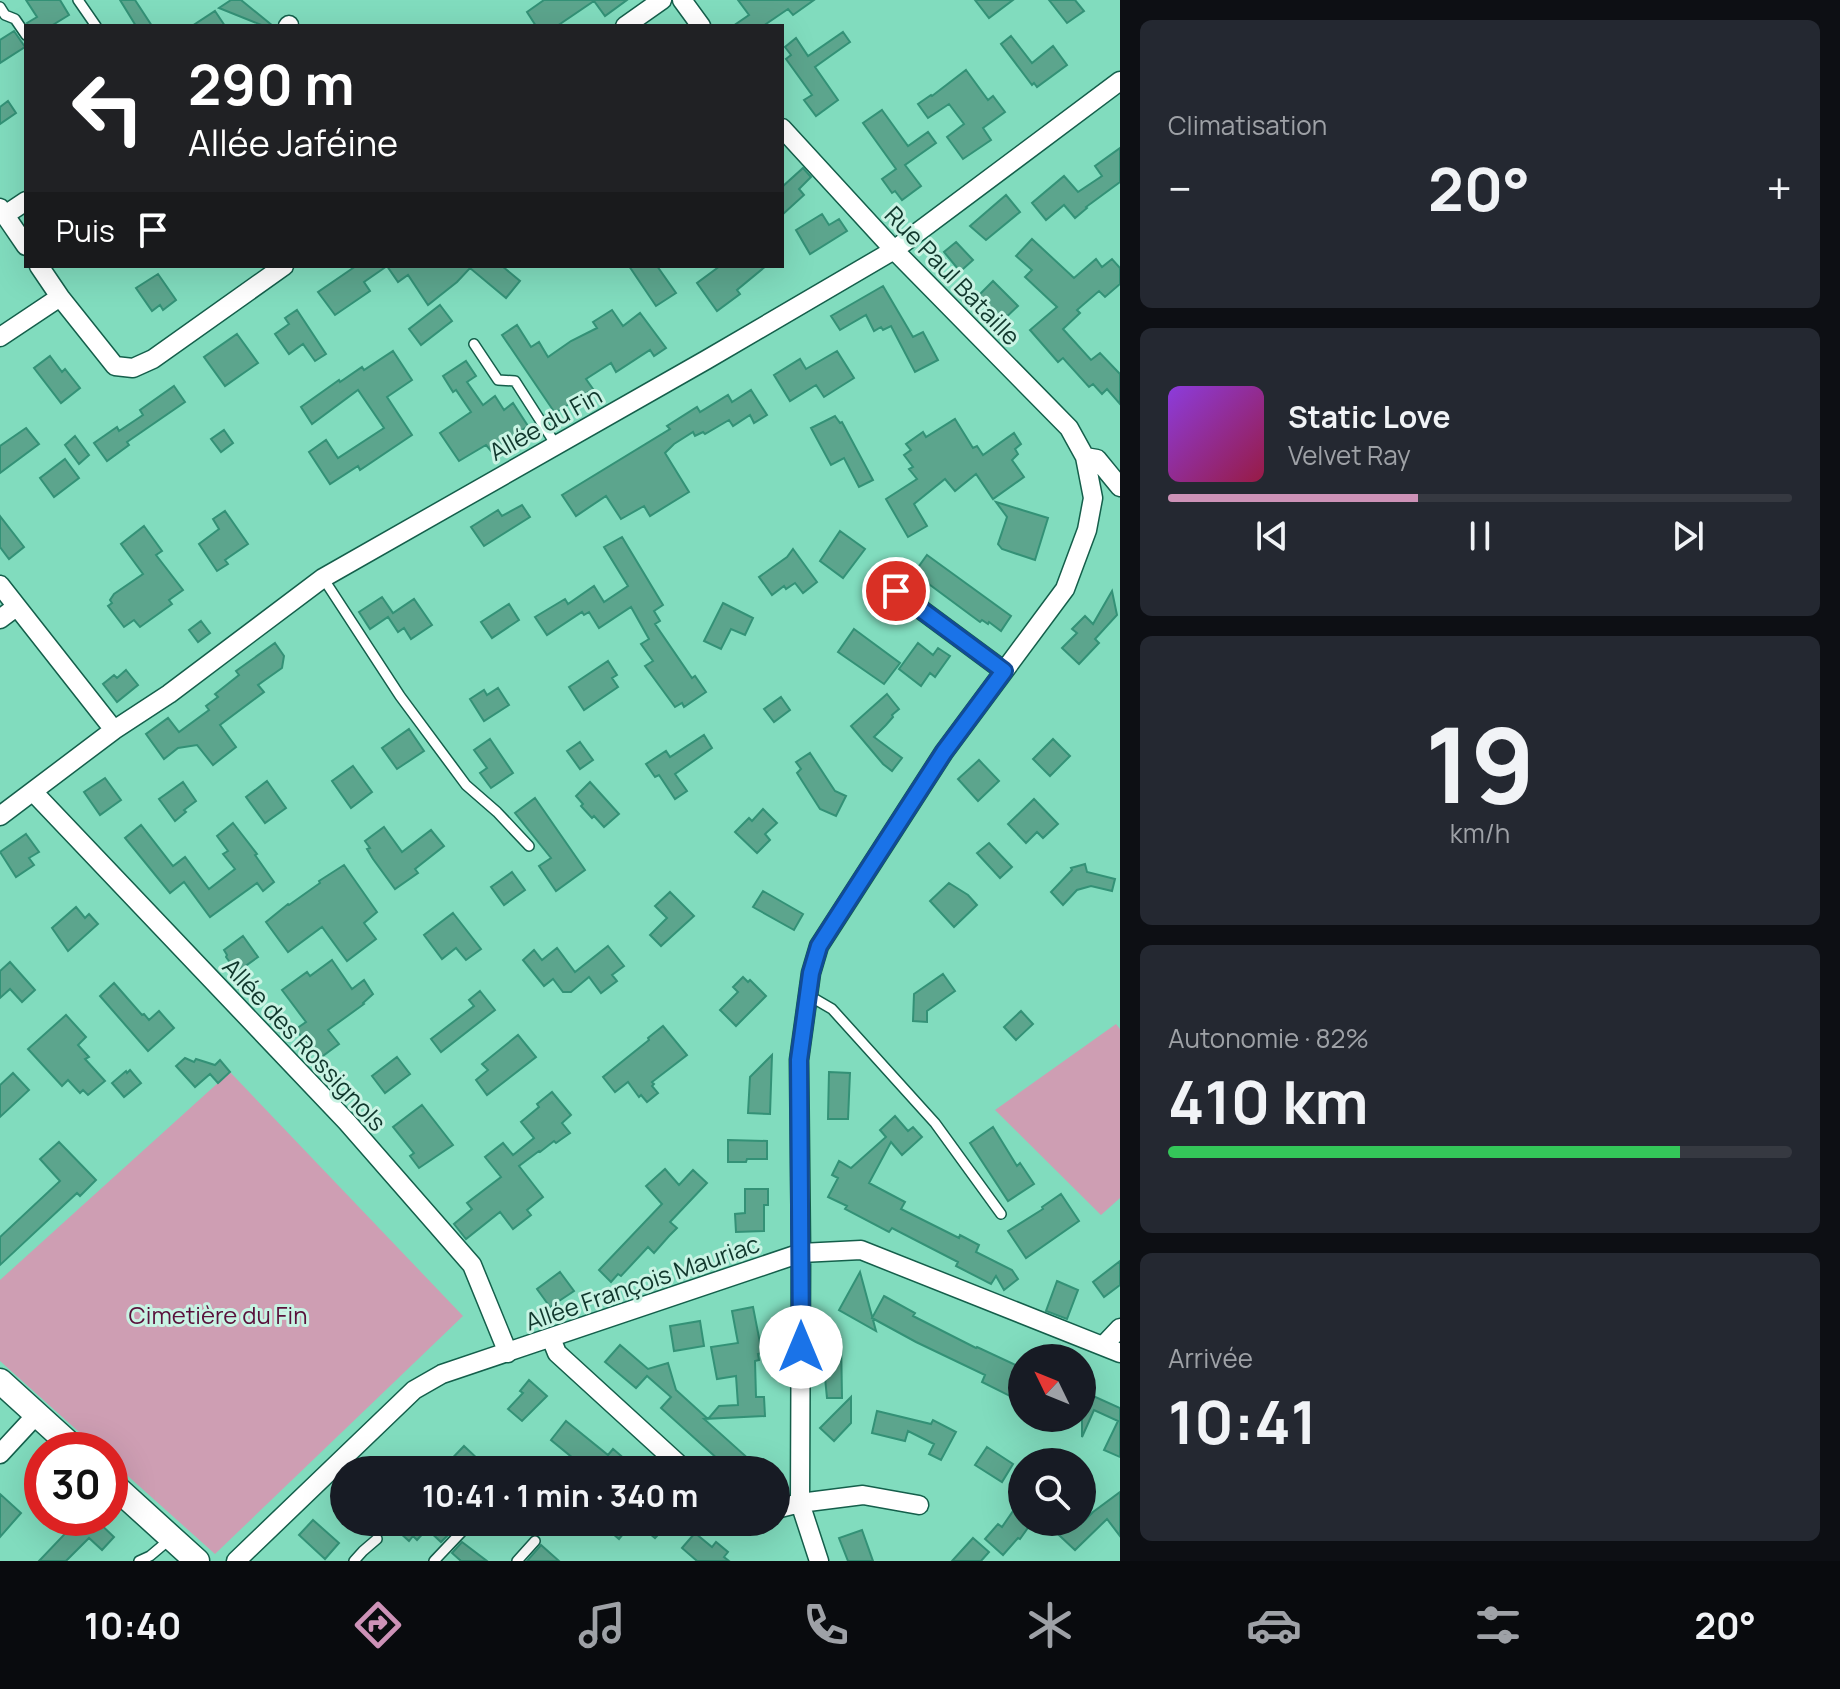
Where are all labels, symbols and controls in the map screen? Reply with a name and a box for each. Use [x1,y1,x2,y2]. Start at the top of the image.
text: 290 m [188,45,355,122]
icon: left [56,56,160,160]
text: Climatisation [1168,107,1327,143]
text: Allée Jaféine [188,118,398,167]
text: 20° [1428,147,1530,229]
text: − [1168,158,1192,218]
text: + [1767,158,1792,218]
street label: Rue Paul Bataille [878,198,1028,352]
icon: arrive [131,208,175,252]
text: Puis [56,210,115,251]
street label: Allée du Fin [483,378,607,468]
text: Static Love [1288,396,1451,437]
text: Velvet Ray [1288,437,1411,473]
icon: previous [1250,514,1294,558]
icon: pause [1458,514,1502,558]
icon: next [1666,514,1710,558]
pin [862,557,930,625]
icon: arrive [874,569,918,613]
text: 19 [1425,692,1535,834]
text: km/h [1450,815,1510,851]
street label: Allée des Rossignols [216,950,394,1138]
text: Autonomie · 82% [1168,1020,1369,1056]
text: 410 km [1168,1060,1369,1142]
street label: Allée François Mauriac [520,1226,764,1338]
park label: Cimetière du Fin [129,1298,307,1331]
position arrow [759,1305,843,1389]
text: Arrivée [1168,1340,1253,1376]
north arrow [1008,1344,1096,1432]
map controls [1008,1344,1096,1536]
text: 10:41 [1168,1380,1317,1462]
speed limit sign: 30 [24,1432,128,1536]
button: search [1008,1448,1096,1536]
text: 10:41 · 1 min · 340 m [422,1475,698,1516]
icon: directions [350,1597,406,1653]
icon: music [574,1597,630,1653]
icon: phone [798,1597,854,1653]
icon: climate [1022,1597,1078,1653]
icon: car [1246,1597,1302,1653]
icon: filters [1470,1597,1526,1653]
text: 10:40 [84,1601,181,1650]
text: 20° [1695,1601,1756,1650]

